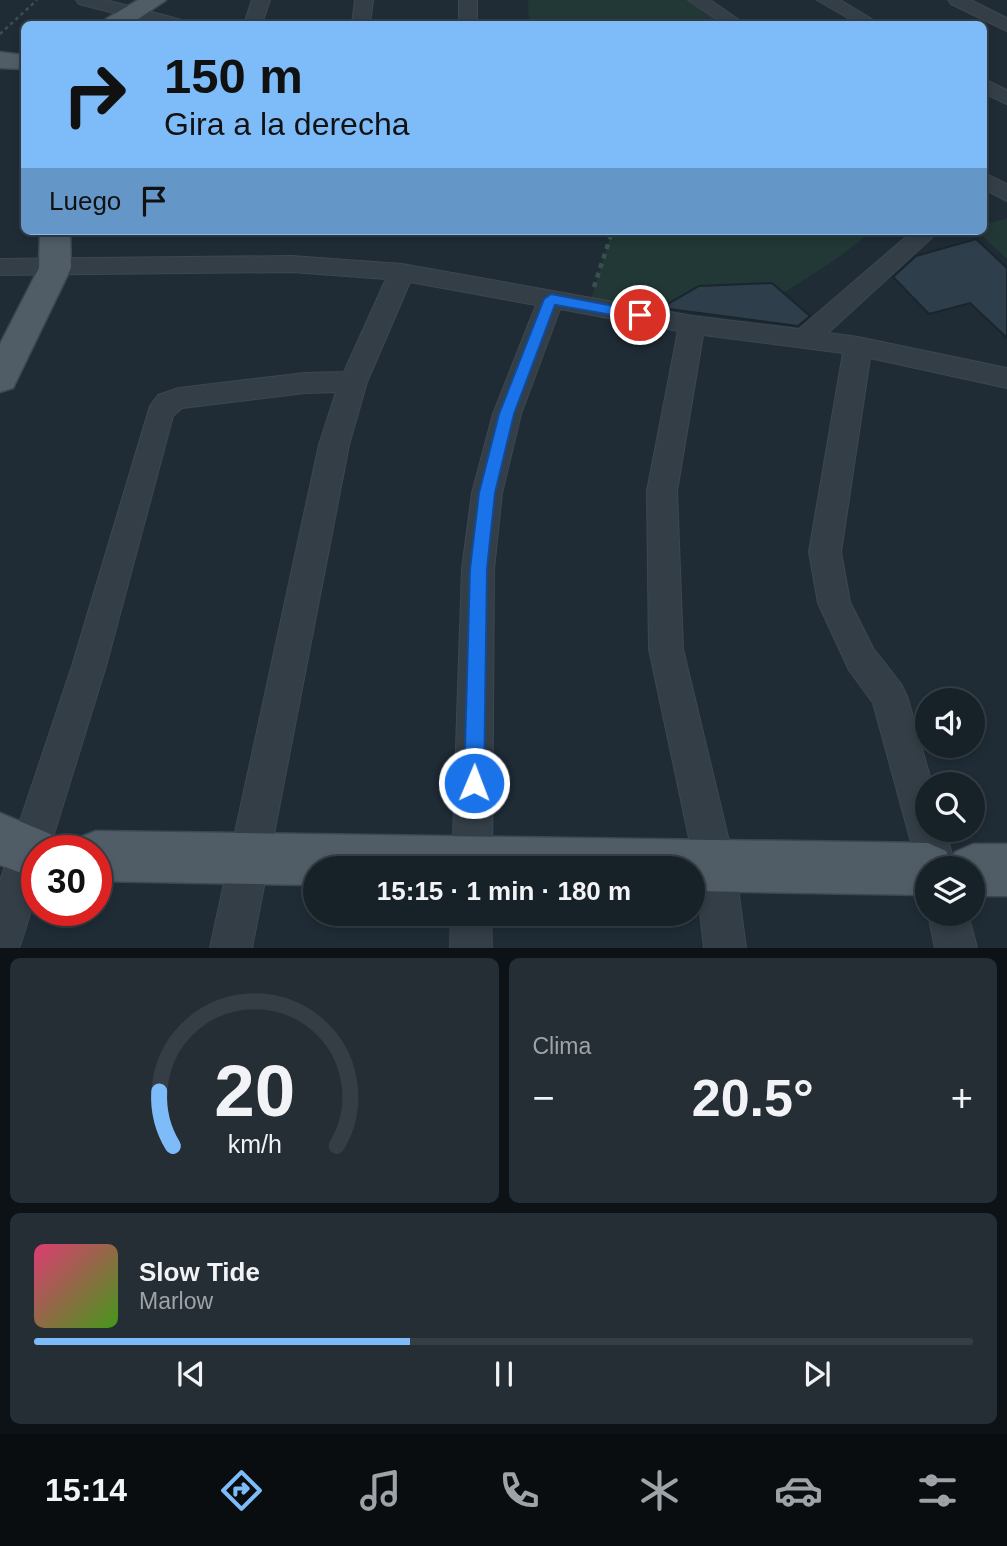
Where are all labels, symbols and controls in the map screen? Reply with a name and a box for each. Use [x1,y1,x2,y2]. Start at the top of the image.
icon: right [49,49,140,140]
text: 150 m [164,49,303,103]
text: Gira a la derecha [164,106,409,142]
icon: arrive [135,182,173,220]
text: Luego [49,186,121,216]
pin [610,285,670,345]
icon: arrive [621,296,659,334]
map controls [915,688,985,926]
button: sound [915,688,985,758]
position arrow [437,746,511,820]
button: search [915,772,985,842]
speed limit sign: 30 [21,835,112,926]
button: layers [915,856,985,926]
text: 15:15 · 1 min · 180 m [377,876,631,906]
text: Clima [533,1033,591,1059]
text: 20 [214,1051,295,1132]
text: 20.5° [692,1069,814,1127]
text: − [533,1077,555,1119]
text: + [951,1077,973,1119]
text: km/h [227,1130,281,1158]
text: Slow Tide [139,1257,260,1287]
text: Marlow [139,1288,213,1314]
icon: previous [172,1355,210,1393]
icon: pause [485,1355,523,1393]
icon: next [798,1355,836,1393]
icon: directions [217,1466,266,1515]
icon: music [356,1466,405,1515]
icon: phone [495,1466,544,1515]
icon: climate [635,1466,684,1515]
icon: car [774,1466,823,1515]
icon: filters [913,1466,962,1515]
text: 15:14 [45,1472,127,1508]

